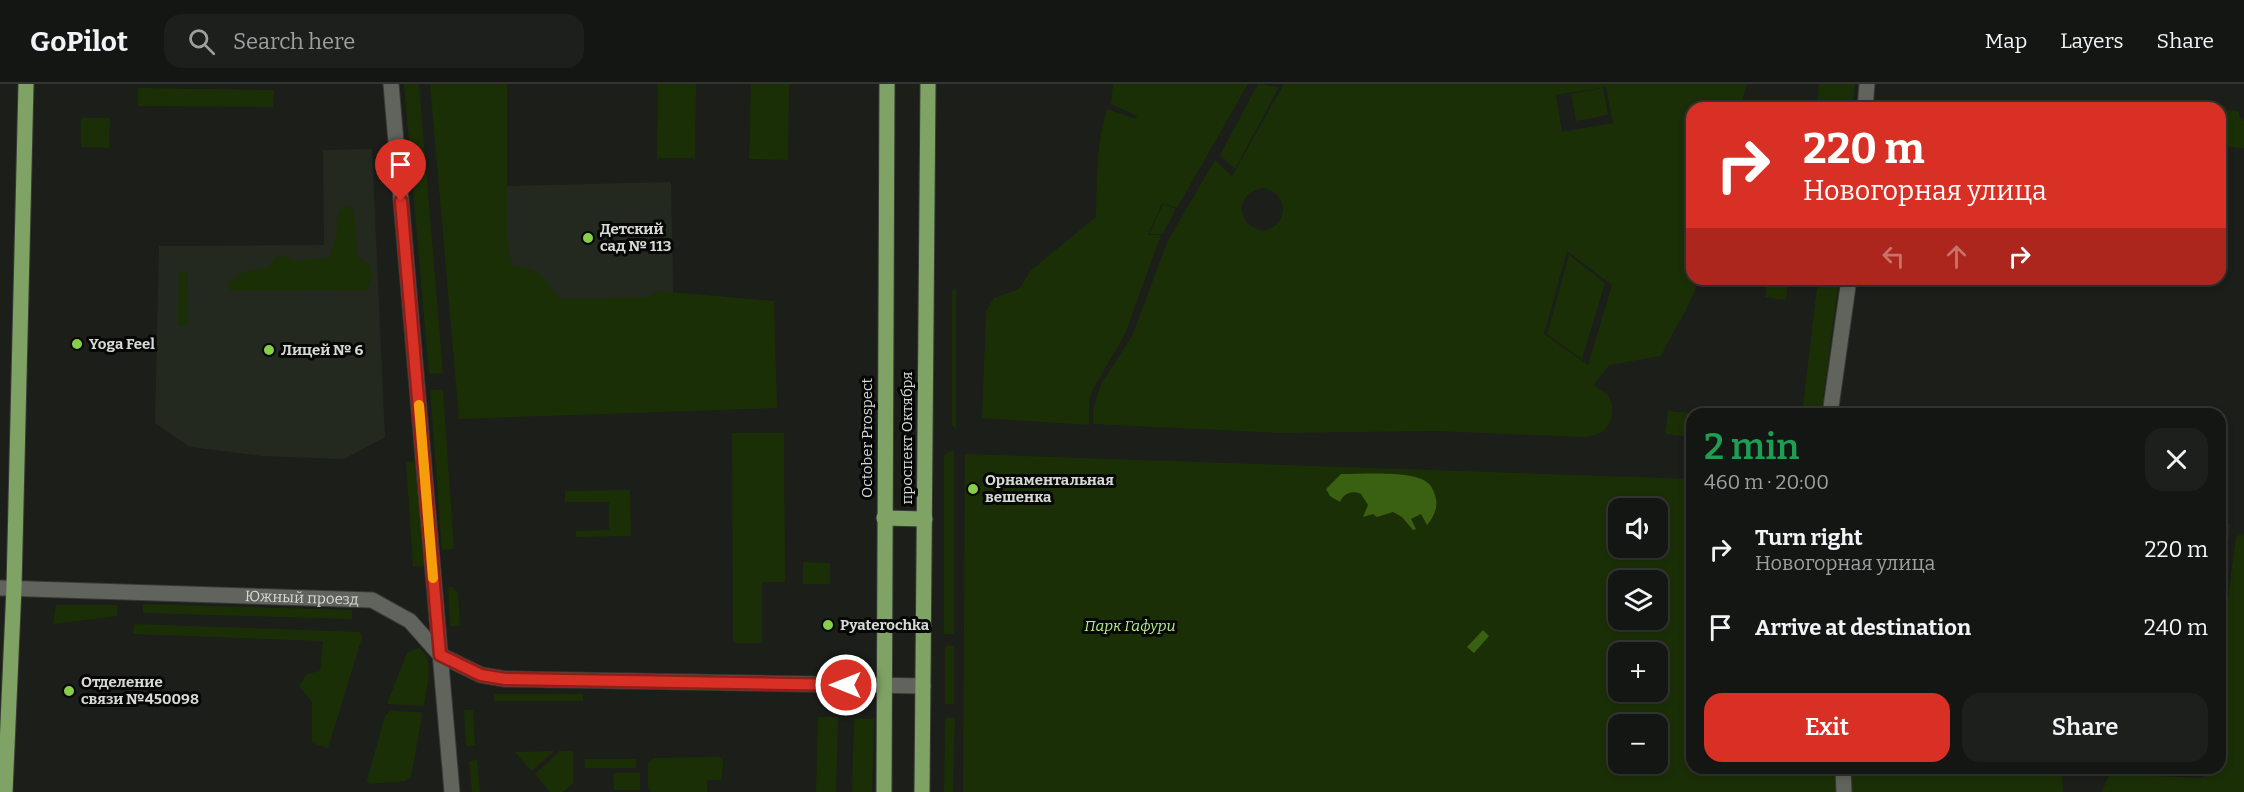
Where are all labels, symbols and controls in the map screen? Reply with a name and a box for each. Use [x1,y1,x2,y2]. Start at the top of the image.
search box [164,14,584,68]
text: GoPilot [30,25,128,58]
icon: search [185,25,218,58]
text: Search here [233,28,355,55]
text: Map [1985,28,2027,54]
text: Layers [2060,28,2124,54]
text: Share [2157,28,2214,54]
text: 220 m [1803,124,1925,174]
icon: right [1704,126,1782,204]
pin [375,139,426,201]
icon: arrive [384,148,417,181]
text: Новогорная улица [1803,175,2047,207]
place label: Детский сад № 113 [600,220,671,255]
marker: Детский сад № 113 [581,231,595,245]
icon: left [1877,240,1910,273]
icon: ahead [1940,240,1973,273]
icon: right [2003,240,2036,273]
place label: Yoga Feel [89,335,155,353]
marker: Yoga Feel [70,337,84,351]
place label: Лицей № 6 [281,341,363,359]
marker: Лицей № 6 [262,343,276,357]
street label: проспект Октября [898,371,916,505]
street label: October Prospect [858,377,876,498]
text: 2 min [1704,425,1799,469]
button: close [2145,428,2208,491]
text: 460 m · 20:00 [1704,470,1829,494]
place label: Орнаментальная вешенка [985,471,1114,506]
marker: Орнаментальная вешенка [966,482,980,496]
map controls [1608,498,1668,774]
button: sound [1608,498,1668,558]
text: Turn right [1755,524,1863,551]
icon: right [1704,533,1737,566]
text: 220 m [2145,536,2208,563]
text: Новогорная улица [1755,551,1936,575]
button: layers [1608,570,1668,630]
street label: Южный проезд [245,587,359,609]
icon: arrive [1704,611,1737,644]
text: Arrive at destination [1755,614,1971,641]
text: 240 m [2144,614,2208,641]
place label: Pyaterochka [840,616,930,634]
park label: Парк Гафури [1084,617,1176,635]
marker: Pyaterochka [821,618,835,632]
button: + [1608,642,1668,702]
position arrow [814,653,878,717]
place label: Отделение связи №450098 [81,673,199,708]
marker: Отделение связи №450098 [62,684,76,698]
button: Exit [1704,693,1950,762]
button: Share [1962,693,2208,762]
button: − [1608,714,1668,774]

